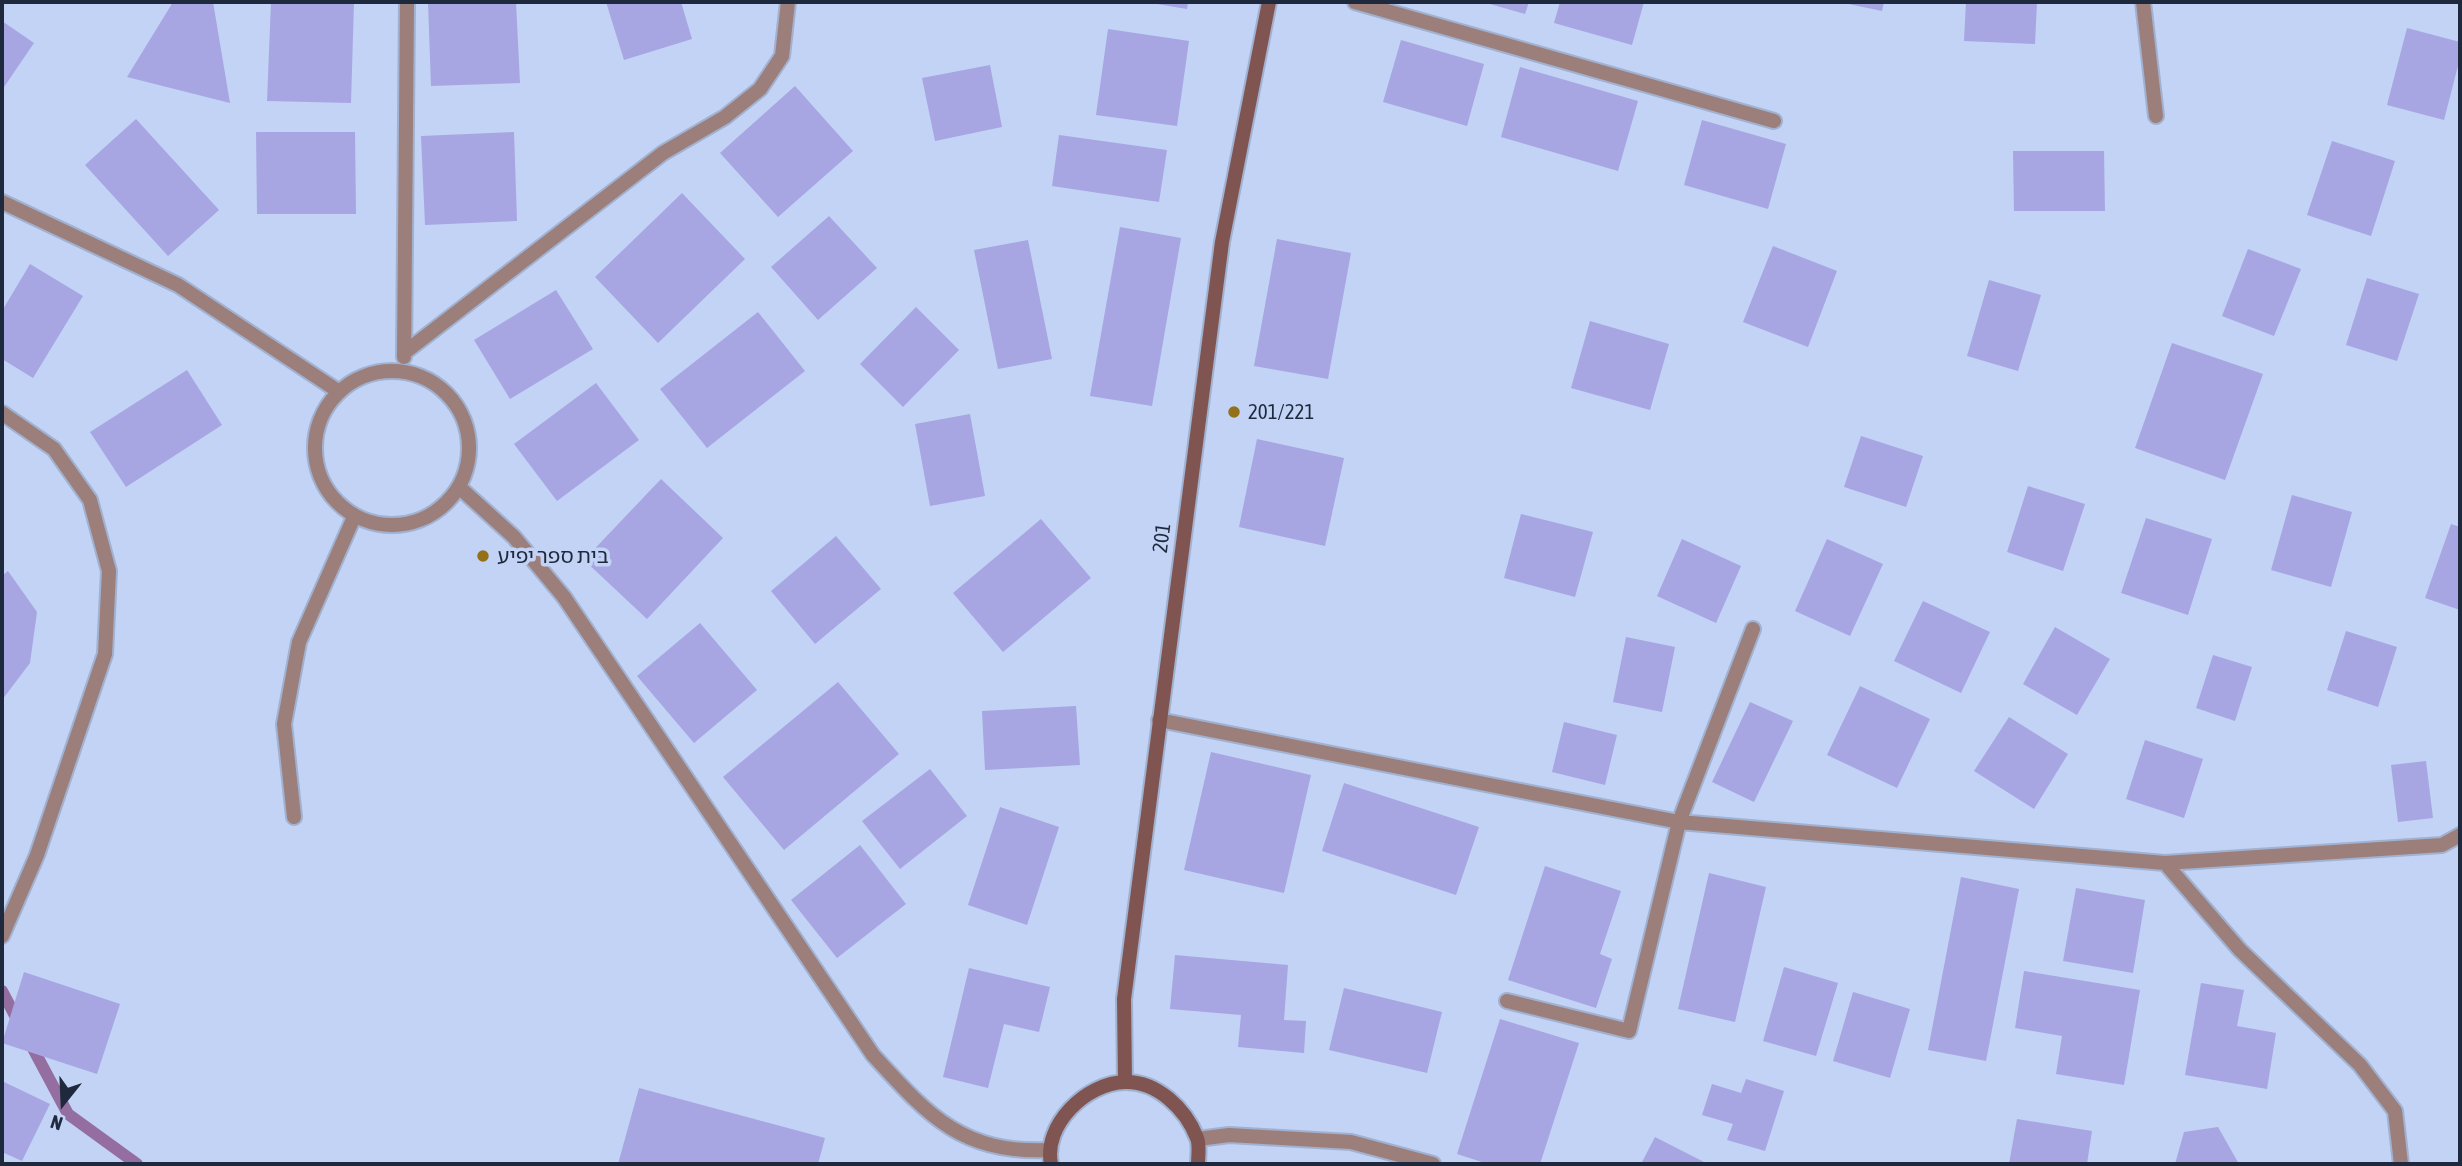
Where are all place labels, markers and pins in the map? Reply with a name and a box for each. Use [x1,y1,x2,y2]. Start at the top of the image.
place label: 201/221 [1248,399,1314,425]
marker: 201/221 [1226,404,1242,420]
place label: בית ספר יפיע [497,543,609,569]
marker: בית ספר יפיע [475,548,491,564]

